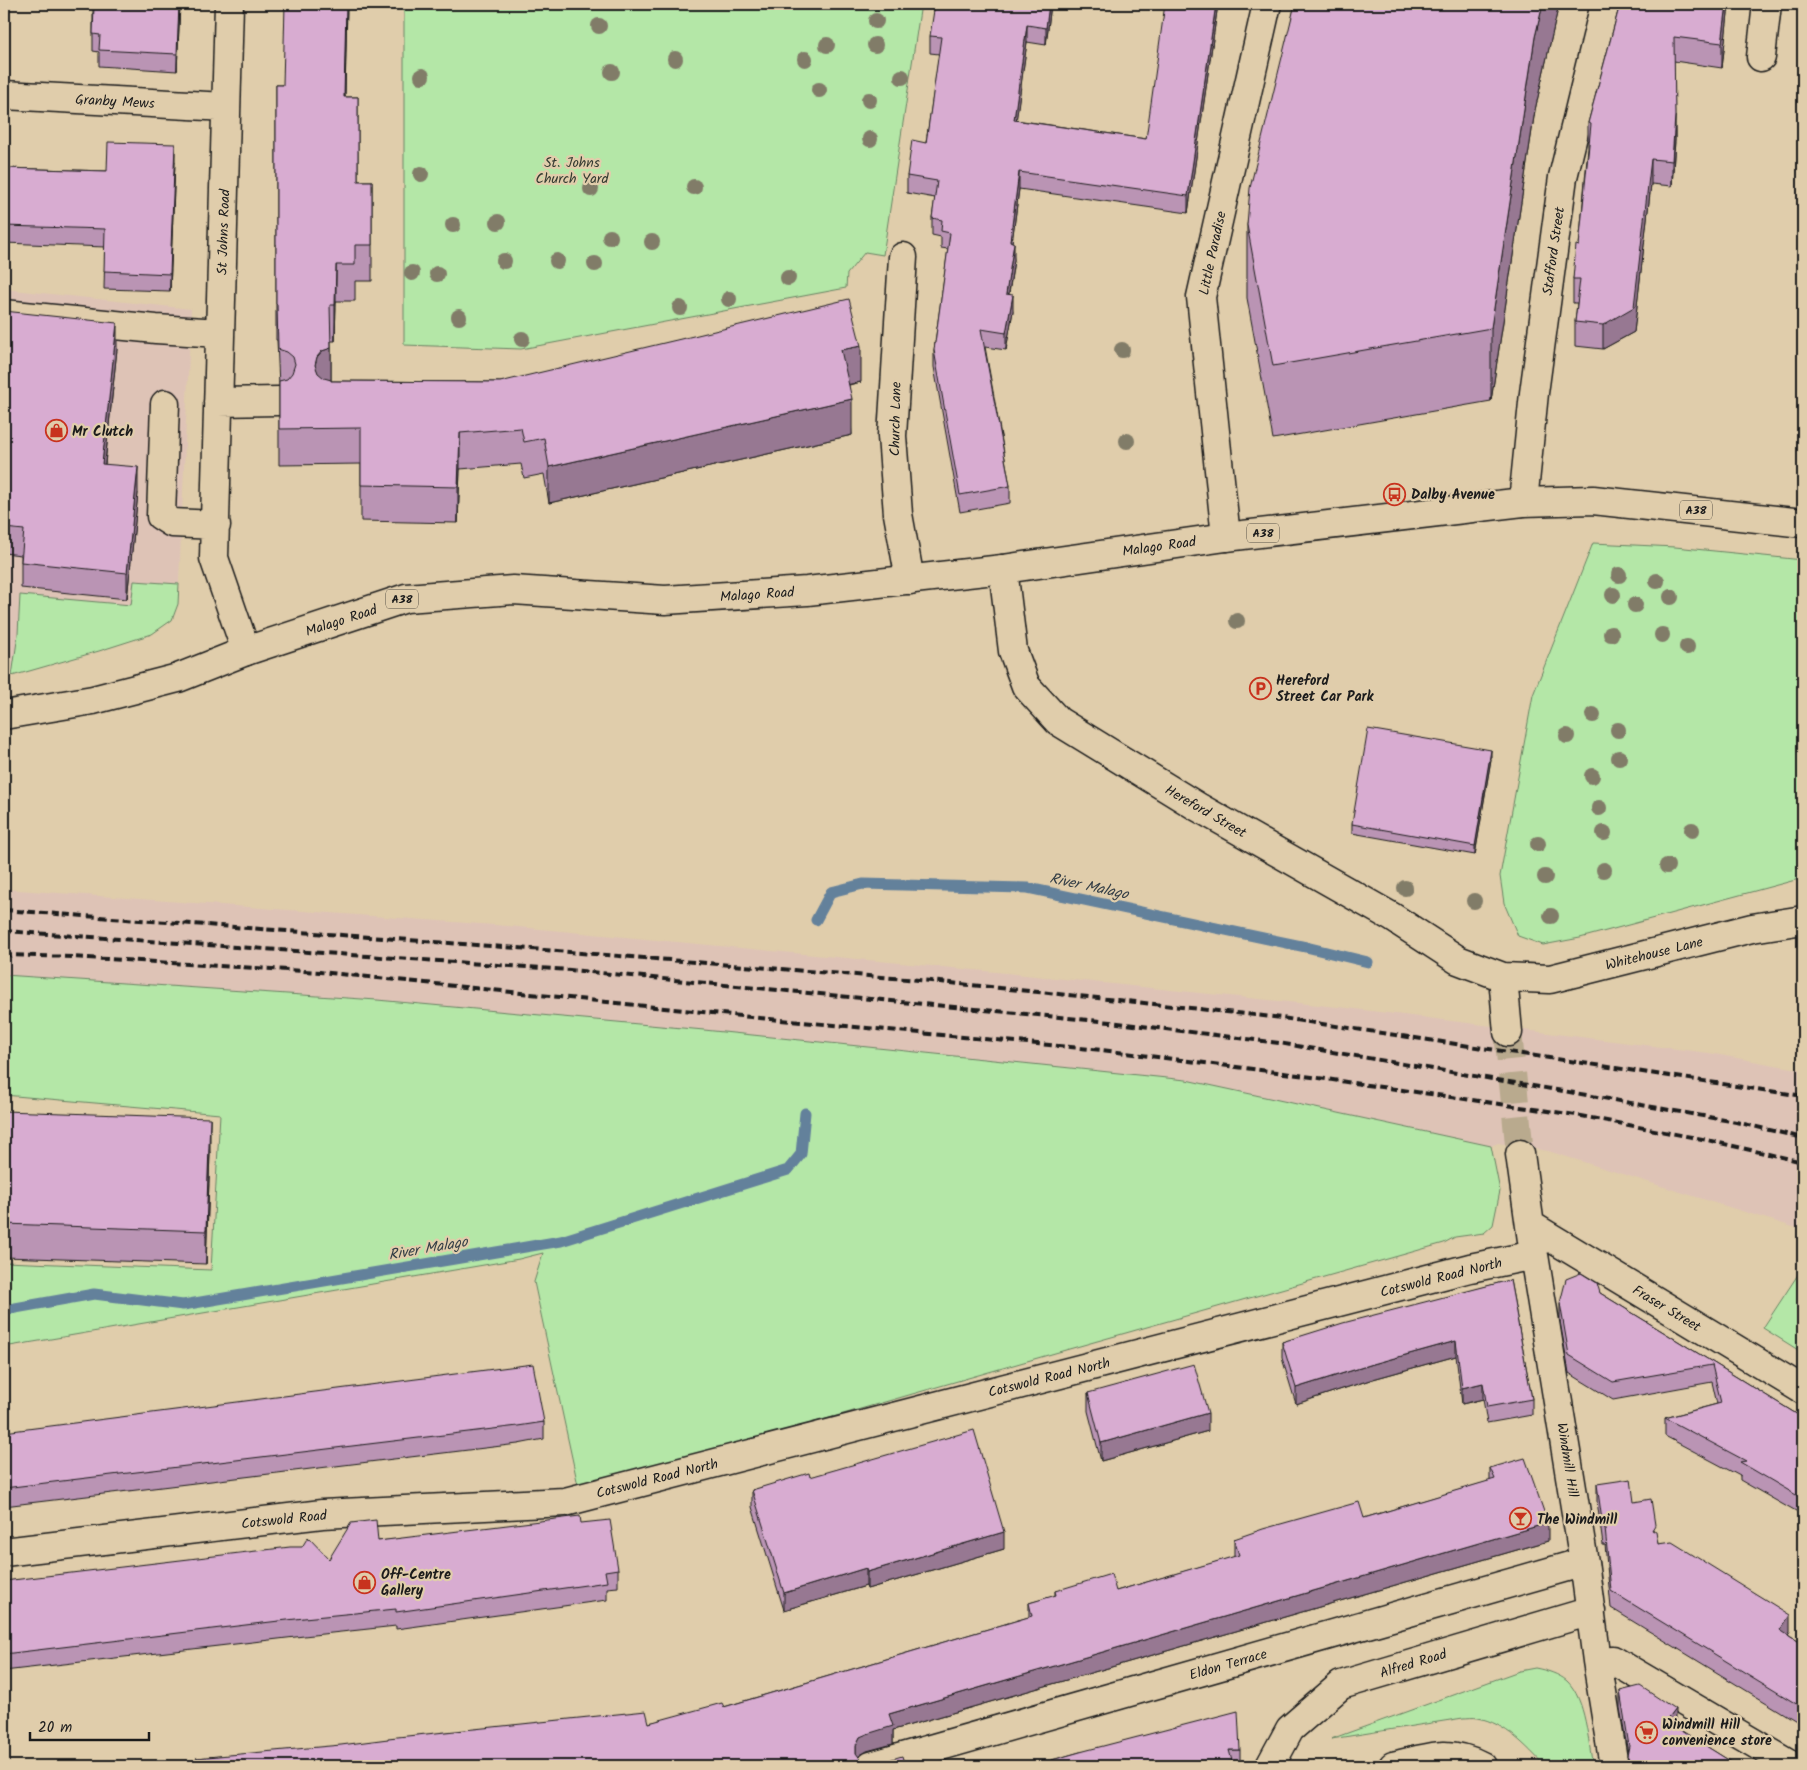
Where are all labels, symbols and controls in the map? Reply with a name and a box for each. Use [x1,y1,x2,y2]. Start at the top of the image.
street label: Granby Mews [75,89,155,115]
park label: St. Johns Church Yard [536,152,609,190]
street label: St Johns Road [212,188,237,275]
street label: Stafford Street [1537,205,1571,297]
street label: Little Paradise [1193,209,1233,297]
street label: Church Lane [884,381,908,456]
shop icon: Mr Clutch [44,419,68,443]
place label: Mr Clutch [72,421,133,443]
bus stop icon: Dalby Avenue [1383,482,1407,506]
place label: Dalby Avenue [1411,484,1495,506]
road number: A38 [1680,500,1712,520]
road number: A38 [1247,524,1279,542]
street label: Malago Road [1121,531,1198,563]
street label: Malago Road [719,581,796,609]
road number: A38 [386,590,418,608]
street label: Malago Road [303,599,381,643]
place label: Hereford Street Car Park [1276,670,1375,708]
parking icon: Hereford Street Car Park [1248,676,1272,700]
street label: Hereford Street [1161,780,1251,844]
water label: River Malago [1047,867,1132,907]
street label: Whitehouse Lane [1603,931,1706,977]
water label: River Malago [387,1230,471,1268]
street label: Cotswold Road North [1378,1252,1505,1304]
street label: Fraser Street [1628,1280,1705,1338]
street label: Cotswold Road North [986,1352,1113,1404]
street label: Windmill Hill [1550,1421,1584,1500]
street label: Cotswold Road North [594,1453,721,1505]
street label: Cotswold Road [240,1504,329,1535]
bar icon: The Windmill [1509,1507,1533,1531]
place label: The Windmill [1537,1509,1617,1531]
place label: Off-Centre Gallery [381,1564,451,1602]
shop icon: Off-Centre Gallery [353,1570,377,1594]
street label: Eldon Terrace [1187,1643,1271,1687]
street label: Alfred Road [1377,1643,1450,1685]
scale bar [30,1710,149,1742]
place label: Windmill Hill convenience store [1662,1714,1772,1752]
text: 20 m [38,1716,72,1740]
supermarket icon: Windmill Hill convenience store [1634,1720,1658,1744]

